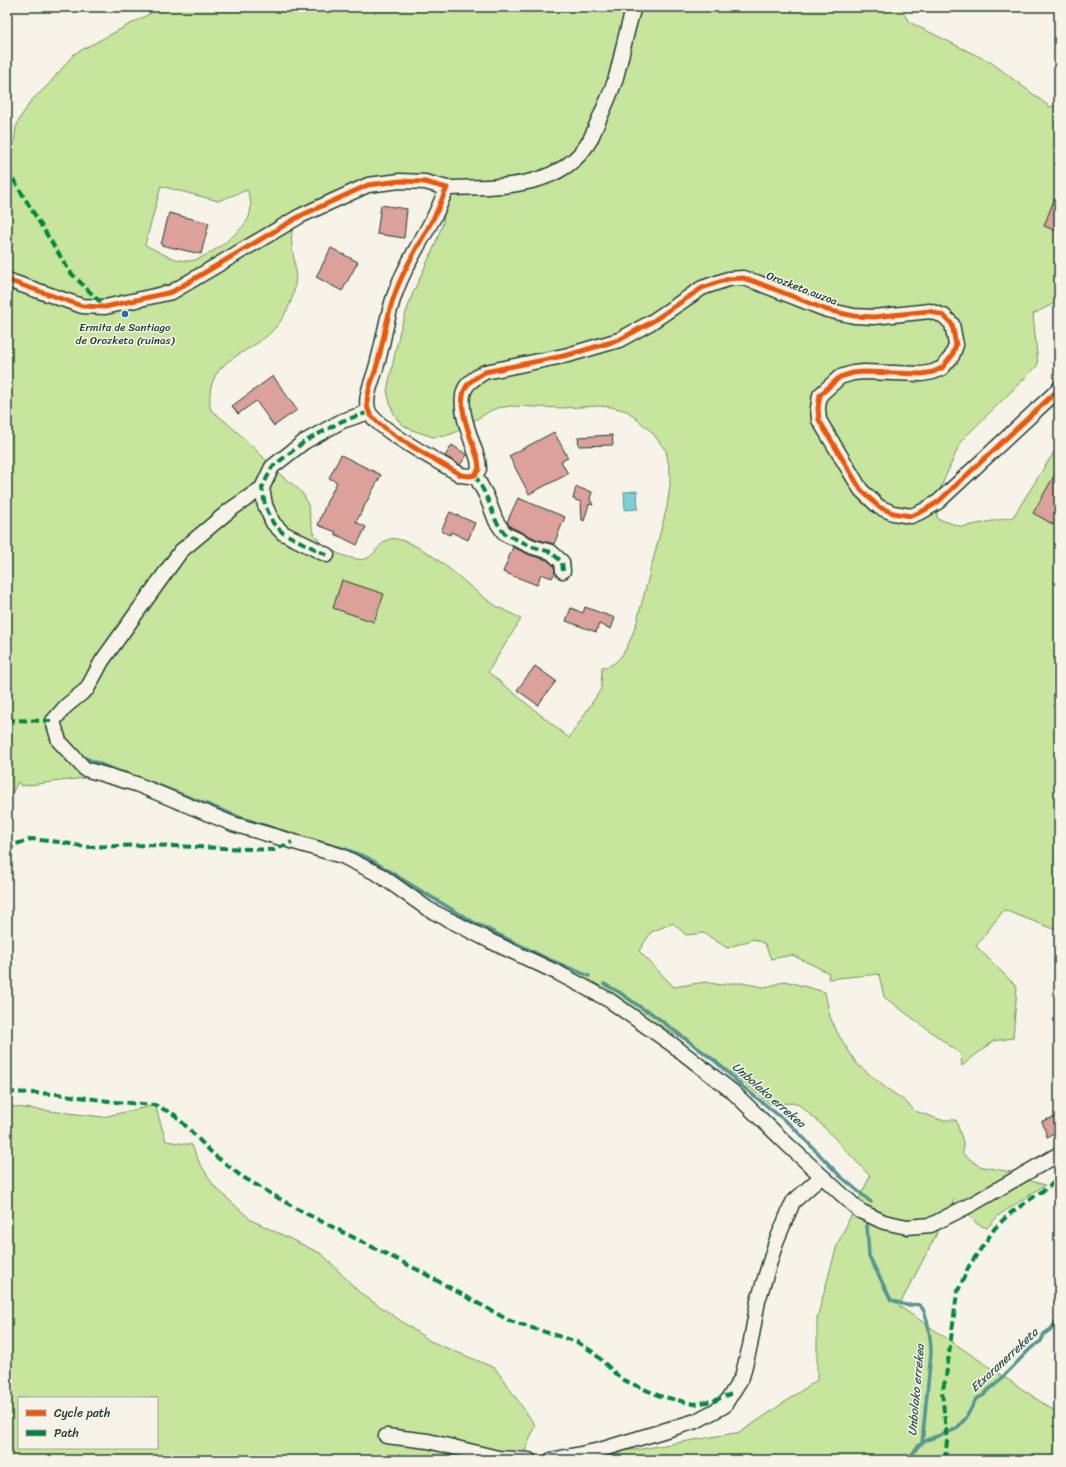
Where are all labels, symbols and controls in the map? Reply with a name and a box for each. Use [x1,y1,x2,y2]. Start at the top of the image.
street label: Orozketa auzoa [764,266,841,311]
marker: Ermita de Santiago de Orozketa (ruinas) [120,309,130,319]
place label: Ermita de Santiago de Orozketa (ruinas) [76,318,176,350]
water label: Unbolako errekea [727,1056,812,1134]
water label: Etxaranerreketa [965,1322,1044,1398]
water label: Unbolako errekea [901,1342,931,1437]
legend [18,1397,158,1449]
text: Cycle path [54,1402,110,1424]
text: Path [54,1422,79,1444]

